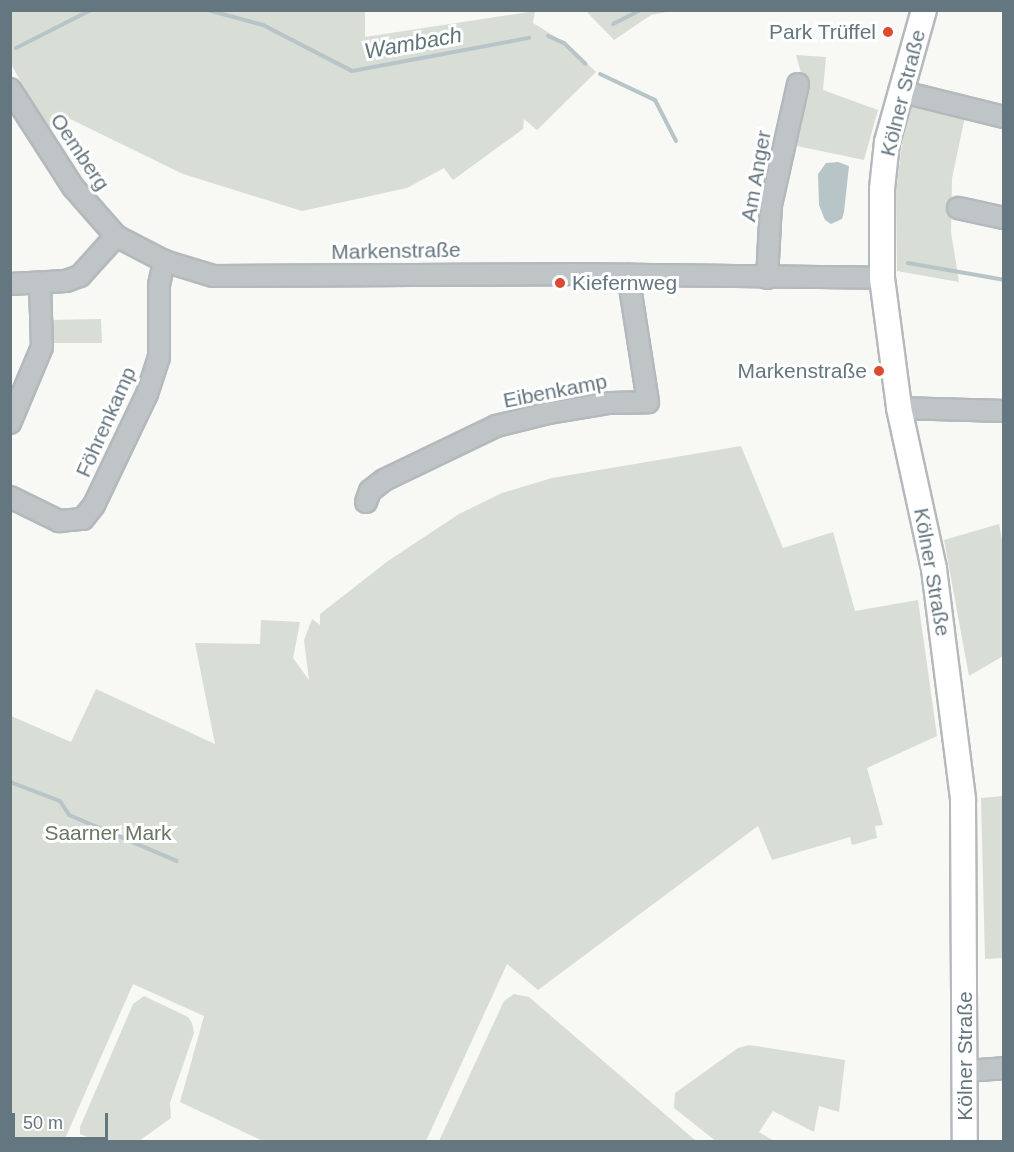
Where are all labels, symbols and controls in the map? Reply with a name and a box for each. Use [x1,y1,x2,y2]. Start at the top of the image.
place label: Park Trüffel [769,19,876,45]
water label: Wambach [362,21,464,65]
marker: Park Trüffel [881,25,895,39]
street label: Kölner Straße [875,27,931,159]
street label: Oemberg [45,109,115,195]
street label: Am Anger [735,128,777,224]
street label: Markenstraße [331,237,461,265]
place label: Kiefernweg [572,270,677,296]
marker: Kiefernweg [553,276,567,290]
place label: Markenstraße [737,358,867,384]
street label: Föhrenkamp [71,363,141,481]
marker: Markenstraße [872,364,886,378]
street label: Eibenkamp [501,369,609,413]
street label: Kölner Straße [908,506,956,638]
park label: Saarner Mark [44,820,172,846]
street label: Kölner Straße [952,991,978,1121]
scale bar [15,1101,111,1139]
text: 50 m [23,1113,63,1133]

